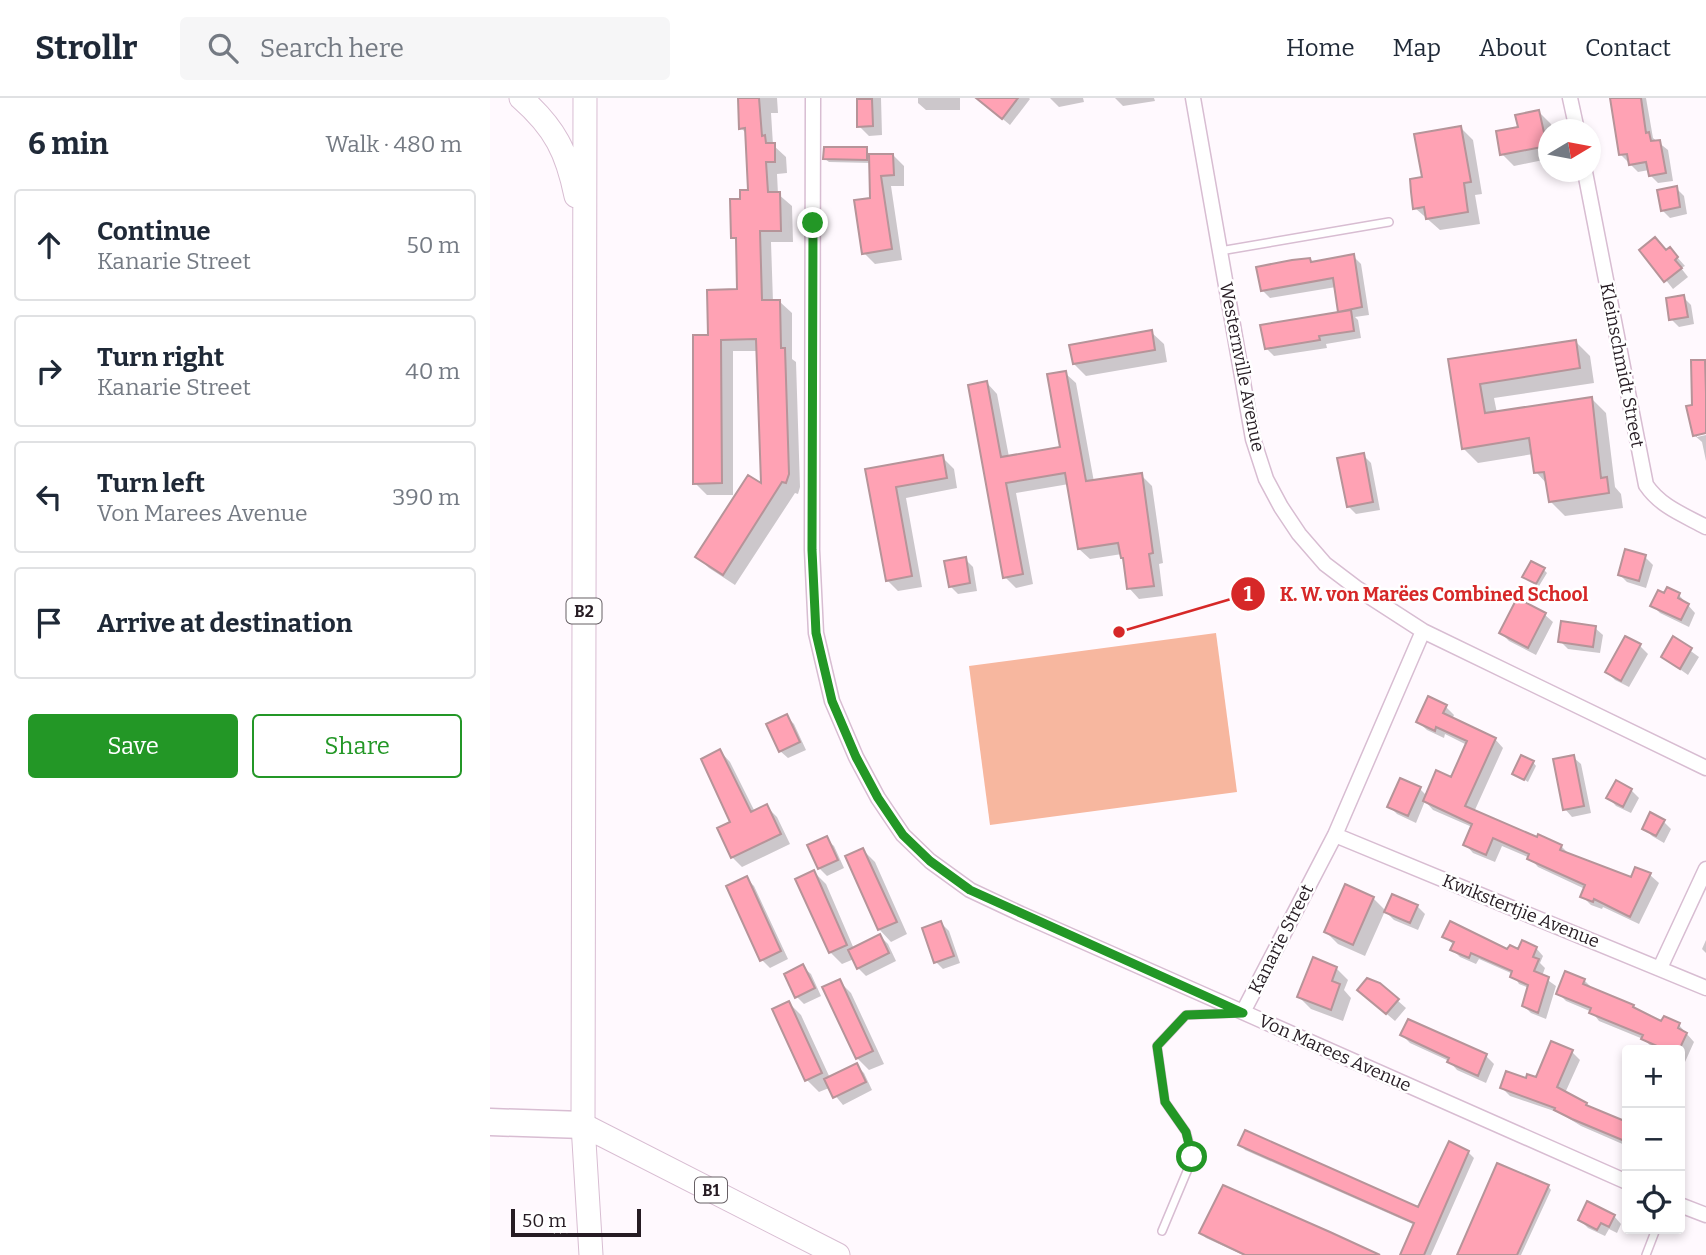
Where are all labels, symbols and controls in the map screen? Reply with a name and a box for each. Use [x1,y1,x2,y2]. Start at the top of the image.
search box [180,17,670,80]
text: Strollr [35,28,138,68]
icon: search [204,29,242,67]
text: Search here [260,33,404,64]
text: Home [1286,34,1355,62]
text: Map [1393,34,1441,62]
text: About [1479,34,1547,62]
text: Contact [1585,34,1671,62]
north arrow [1538,119,1601,182]
text: 6 min [28,126,109,162]
text: Walk · 480 m [326,130,462,158]
route end [797,207,828,238]
text: Continue [97,216,211,247]
icon: ahead [30,226,68,264]
text: 50 m [406,231,460,259]
text: Kanarie Street [97,247,251,275]
street label: Westernville Avenue [1215,280,1269,454]
street label: Kleinschmidt Street [1595,281,1649,450]
text: Turn right [97,342,224,373]
icon: right [30,352,68,390]
text: 40 m [405,357,460,385]
text: Kanarie Street [97,373,251,401]
text: Turn left [97,468,205,499]
icon: left [30,478,68,516]
text: 390 m [392,483,460,511]
text: Von Marees Avenue [97,499,308,527]
callout: K. W. von Marëes Combined School [1230,574,1602,614]
text: 1 [1243,581,1253,607]
text: K. W. von Marëes Combined School [1280,583,1588,606]
road number: B2 [566,598,602,624]
icon: arrive [30,604,68,642]
text: Arrive at destination [97,608,352,639]
button: Save [28,714,238,778]
button: Share [252,714,462,778]
street label: Kwikstertjie Avenue [1439,869,1603,953]
street label: Kanarie Street [1244,880,1318,998]
street label: Von Marees Avenue [1255,1009,1415,1097]
map controls [1622,1045,1685,1234]
button: + [1622,1045,1685,1108]
button: − [1622,1108,1685,1171]
route start [1176,1141,1207,1172]
button: locate [1622,1171,1685,1234]
road number: B1 [695,1178,727,1202]
scale bar [511,1206,640,1238]
text: 50 m [522,1209,566,1232]

